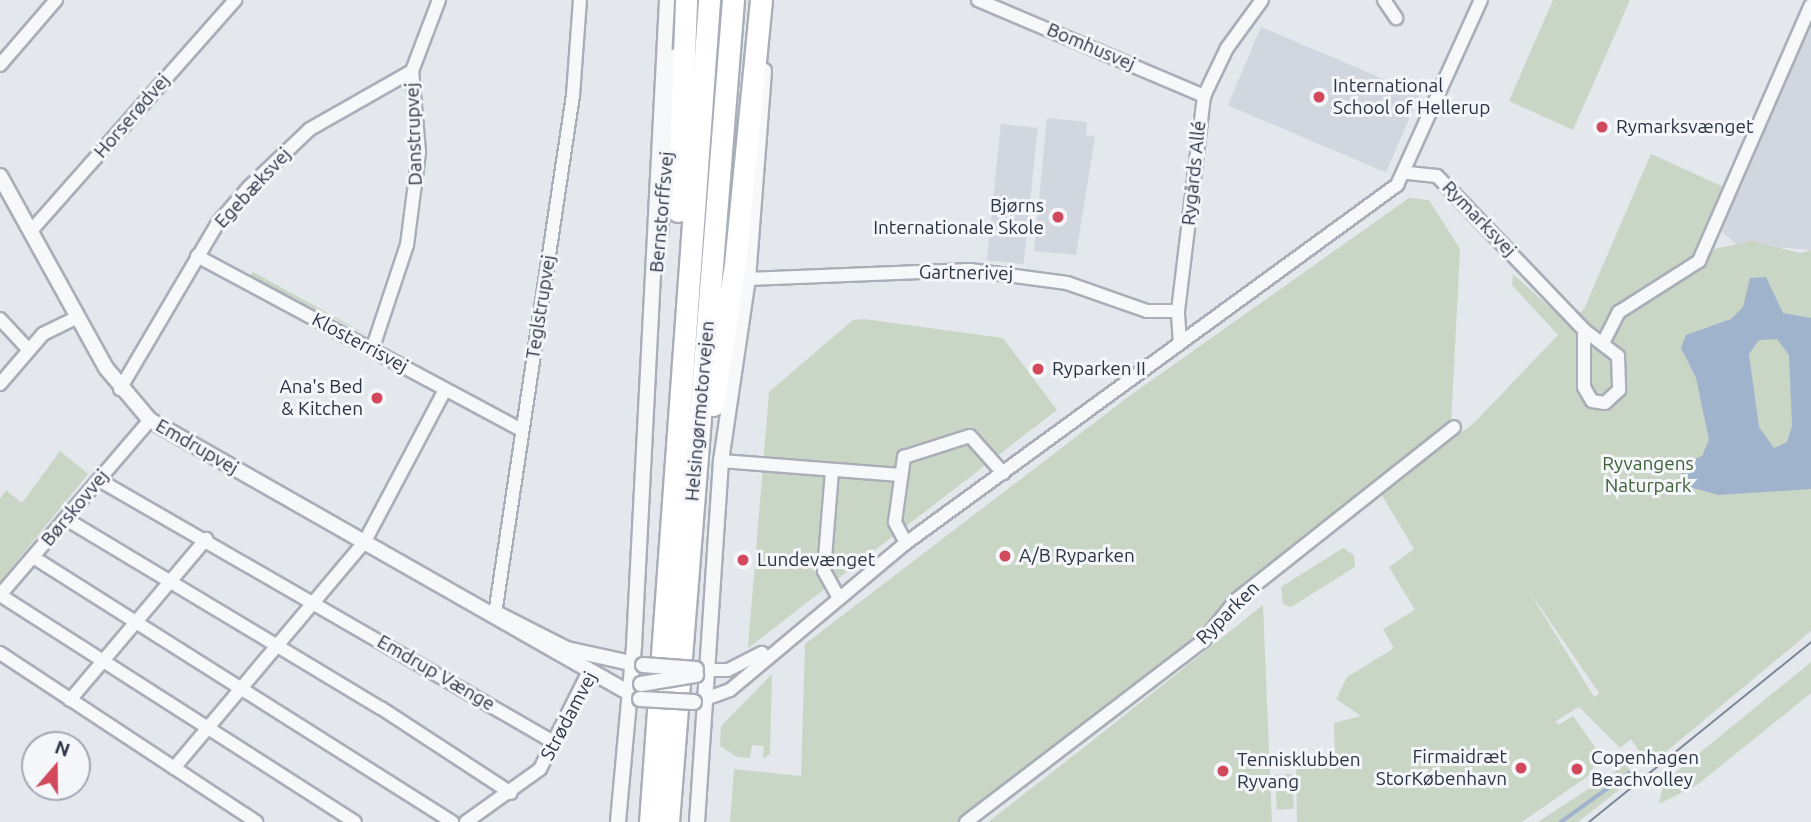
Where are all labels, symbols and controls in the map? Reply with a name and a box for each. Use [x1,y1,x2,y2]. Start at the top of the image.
street label: Bomhusvej [1043,18,1139,76]
street label: Horserødvej [89,69,175,163]
place label: International School of Hellerup [1333,75,1490,119]
street label: Danstrupvej [401,82,427,186]
marker: International School of Hellerup [1311,89,1327,105]
place label: Rymarksvænget [1616,116,1753,138]
street label: Rygårds Allé [1177,119,1211,227]
marker: Rymarksvænget [1594,119,1610,135]
street label: Egebæksvej [210,143,296,233]
street label: Bernstorffsvej [645,150,679,274]
street label: Rymarksvej [1437,176,1521,262]
place label: Bjørns Internationale Skole [873,195,1044,239]
marker: Bjørns Internationale Skole [1050,209,1066,225]
street label: Teglstrupvej [522,253,560,361]
street label: Gartnerivej [919,261,1013,285]
street label: Klosterrisvej [308,308,412,378]
street label: Helsingørmotorvejen [681,320,719,502]
place label: Ryparken II [1052,358,1146,380]
marker: Ryparken II [1030,361,1046,377]
place label: Ana's Bed & Kitchen [279,376,363,420]
marker: Ana's Bed & Kitchen [369,390,385,406]
street label: Emdrupvej [152,414,242,480]
park label: Ryvangens Naturpark [1602,453,1694,497]
street label: Børskovvej [36,465,114,551]
place label: A/B Ryparken [1019,545,1135,567]
marker: A/B Ryparken [997,548,1013,564]
place label: Lundevænget [757,549,875,571]
marker: Lundevænget [735,552,751,568]
street label: Ryparken [1192,577,1264,649]
street label: Emdrup Vænge [373,630,499,716]
street label: Strødamvej [536,668,602,764]
north arrow [21,731,91,801]
text: N [52,735,73,761]
place label: Firmaidræt StorKøbenhavn [1376,746,1507,790]
place label: Copenhagen Beachvolley [1591,747,1699,791]
place label: Tennisklubben Ryvang [1237,749,1361,793]
marker: Firmaidræt StorKøbenhavn [1513,760,1529,776]
marker: Copenhagen Beachvolley [1569,761,1585,777]
marker: Tennisklubben Ryvang [1215,763,1231,779]

